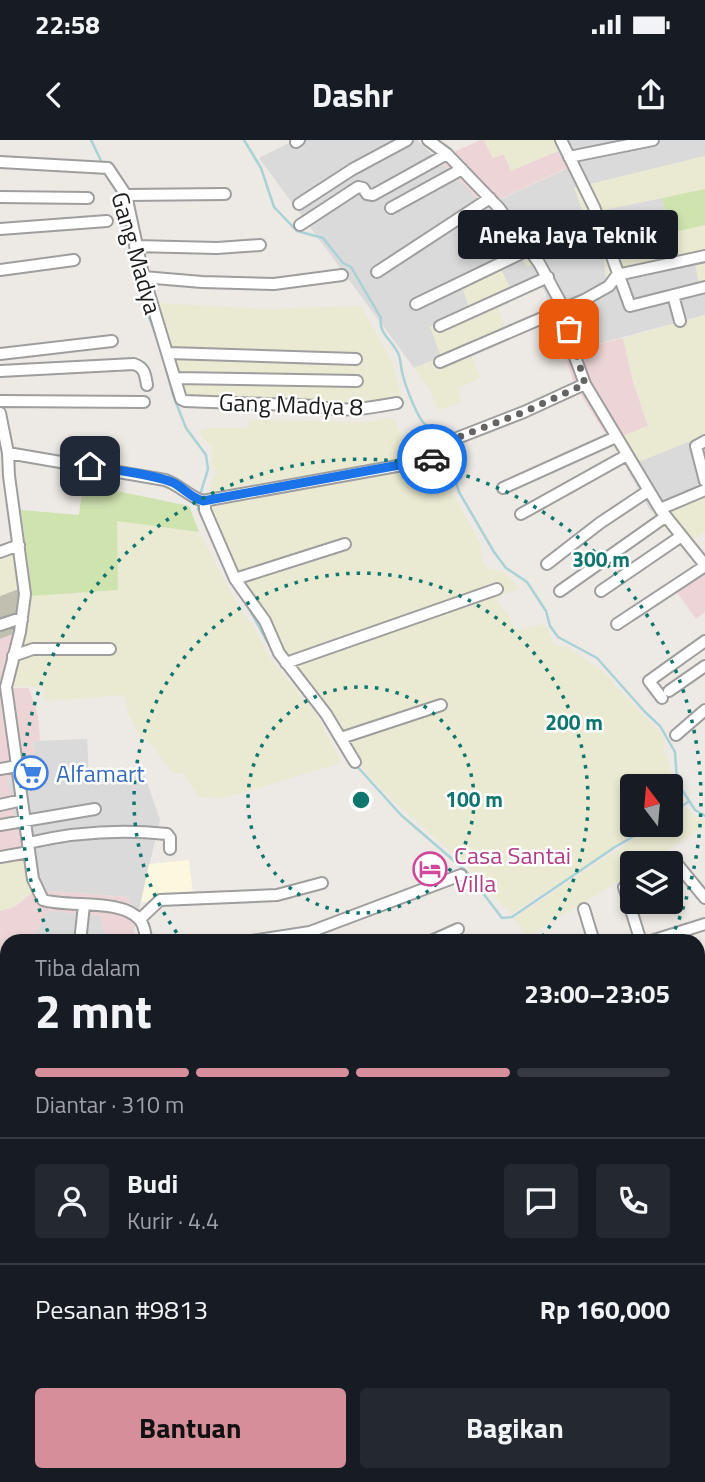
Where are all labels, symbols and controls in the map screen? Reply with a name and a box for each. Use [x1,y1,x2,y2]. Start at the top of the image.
text: 22:58 [35,5,100,44]
text: Dashr [312,71,393,119]
icon: back [35,76,73,114]
icon: share [632,76,670,114]
street label: Gang Madya [102,188,172,318]
callout: Aneka Jaya Teknik [459,210,679,259]
text: Aneka Jaya Teknik [479,217,657,252]
pin [539,299,599,359]
icon: bag [550,310,588,348]
street label: Gang Madya 8 [218,383,364,425]
courier [397,424,467,494]
pin [60,436,120,496]
icon: car [413,440,451,478]
icon: home [71,447,109,485]
text: 300 m [572,543,630,575]
text: 200 m [545,706,603,738]
supermarket icon: Alfamart [12,754,50,792]
place label: Alfamart [56,755,145,791]
north arrow [620,774,682,836]
map controls [620,774,683,914]
text: 100 m [445,783,503,815]
centre of rings [349,788,373,812]
place label: Casa Santai Villa [454,837,571,901]
hotel icon: Casa Santai Villa [411,850,449,888]
button: layers [620,851,683,914]
text: Tiba dalam [35,950,141,985]
text: 23:00–23:05 [524,974,670,1013]
text: 2 mnt [35,976,152,1046]
text: Diantar · 310 m [35,1087,184,1122]
button: person [35,1164,109,1238]
text: Budi [127,1164,178,1203]
button: chat [504,1164,578,1238]
button: phone [596,1164,670,1238]
text: Kurir · 4.4 [127,1203,219,1238]
text: Pesanan #9813 [35,1290,208,1329]
text: Rp 160,000 [540,1290,670,1329]
button: Bantuan [35,1388,346,1468]
button: Bagikan [360,1388,670,1468]

